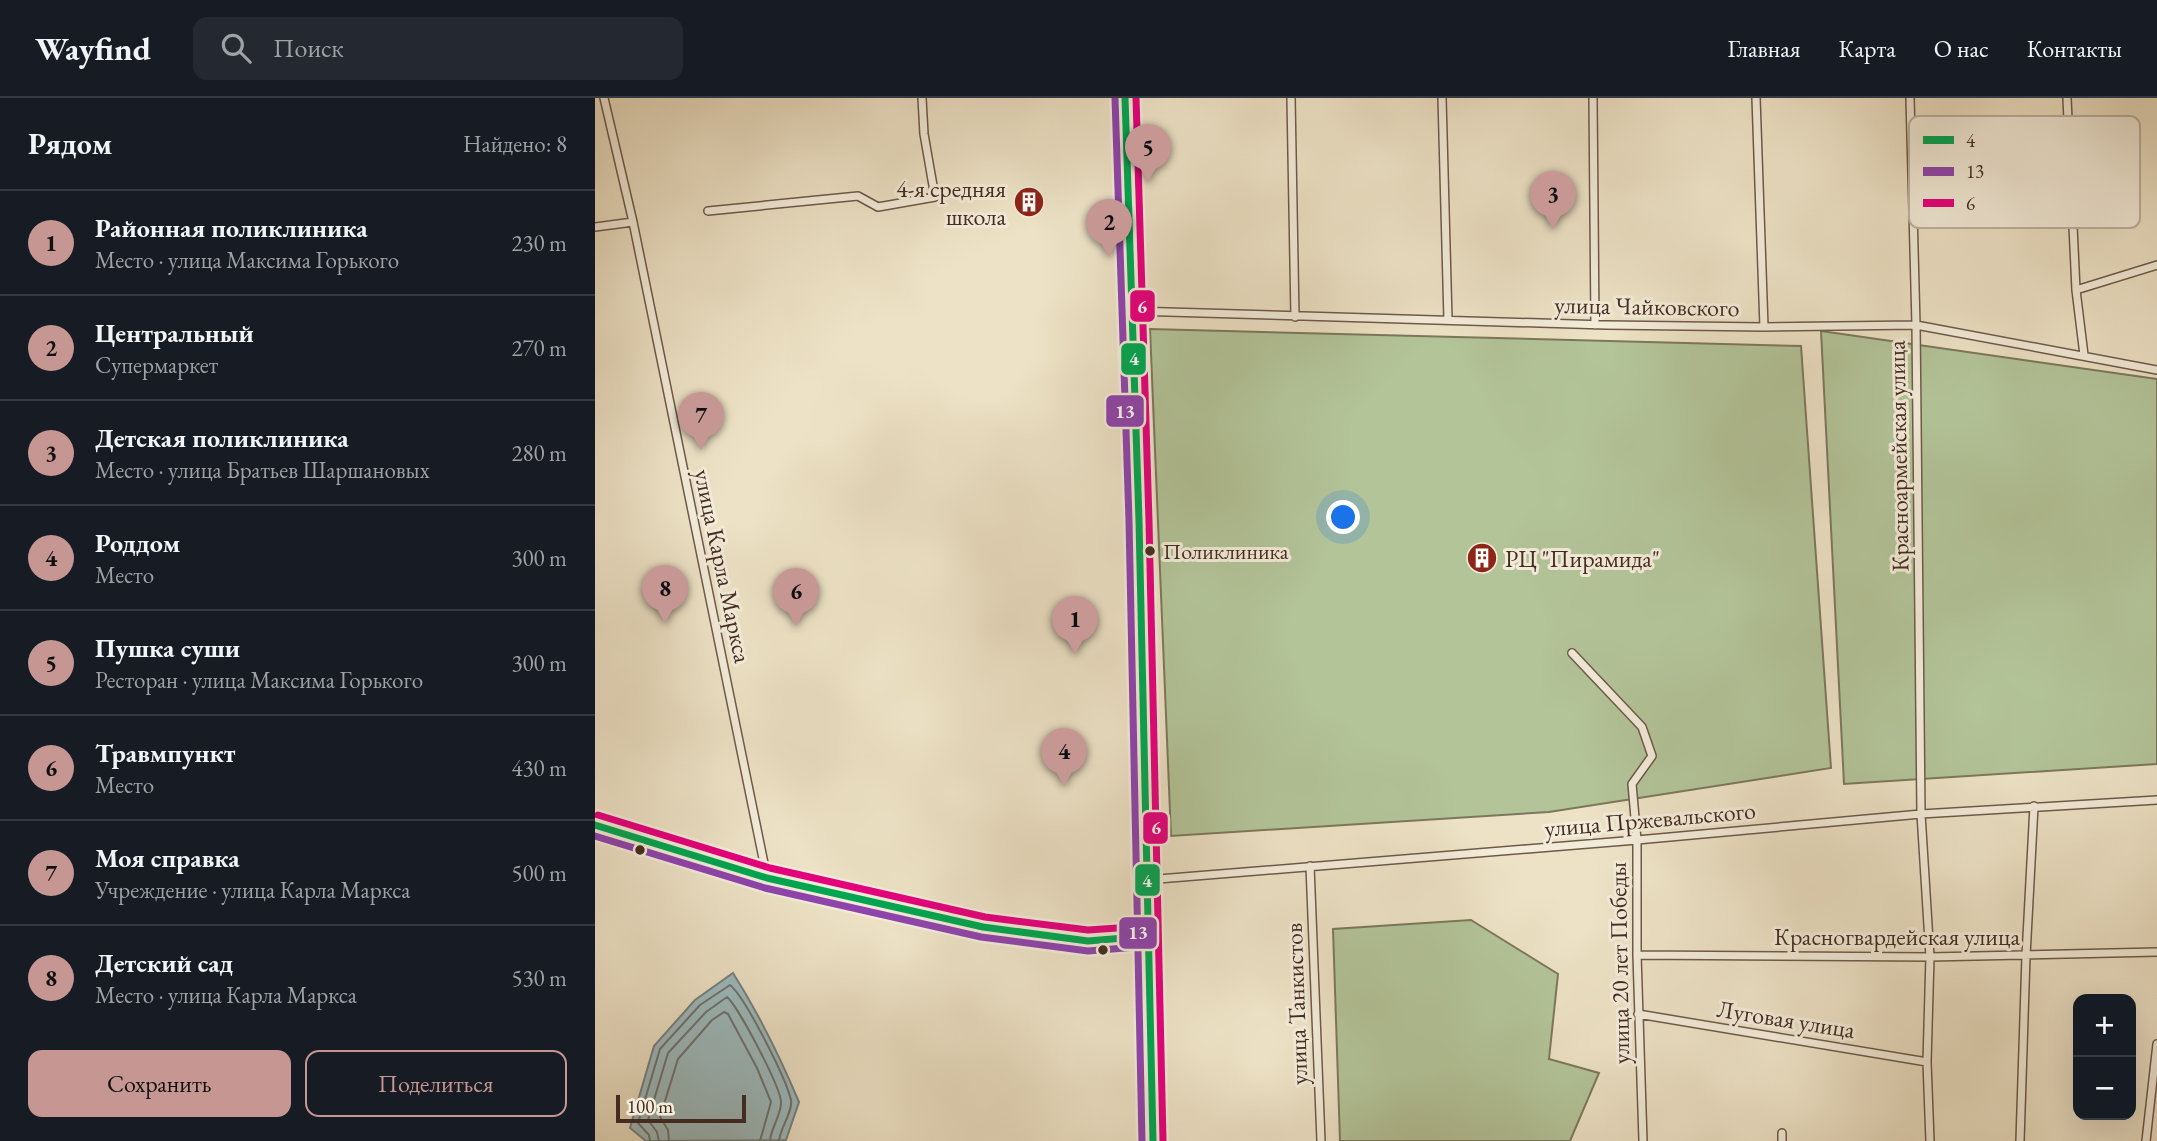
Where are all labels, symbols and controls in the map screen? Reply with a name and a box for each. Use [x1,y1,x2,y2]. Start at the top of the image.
search box [193,17,683,80]
text: Wayfind [35,27,151,70]
icon: search [217,29,255,67]
text: Поиск [273,31,344,65]
text: Главная [1727,33,1801,64]
text: Карта [1839,33,1896,64]
text: О нас [1934,33,1989,64]
text: Контакты [2027,33,2122,64]
legend [1909,116,2140,228]
text: Рядом [28,124,112,163]
pin: 5 [1125,124,1171,182]
text: 4 [1966,128,1976,153]
text: Найдено: 8 [463,129,567,159]
text: 13 [1966,159,1984,184]
pin: 3 [1530,171,1576,229]
place label: 4-я средняя школа [896,173,1006,232]
building icon: 4-я средняя школа [1012,185,1046,219]
text: 6 [1966,191,1975,216]
pin: 2 [1086,199,1132,257]
text: Районная поликлиника [95,211,368,245]
text: 1 [45,228,57,258]
text: 230 m [511,228,567,258]
text: Место · улица Максима Горького [95,245,399,275]
line badge: 6 [1129,289,1156,323]
street label: улица Чайковского [1554,289,1740,323]
text: 6 [1137,294,1147,319]
text: Центральный [95,316,254,350]
text: 2 [45,333,57,363]
text: 270 m [511,333,567,363]
street label: Красноармейская улица [1880,340,1916,572]
line badge: 4 [1120,342,1147,376]
text: 4 [1129,346,1140,371]
text: Супермаркет [95,350,218,380]
pin: 7 [678,392,724,450]
line badge: 13 [1105,394,1145,428]
text: 13 [1115,399,1135,424]
text: Детская поликлиника [95,421,349,455]
text: 3 [45,438,57,468]
text: 280 m [511,438,567,468]
text: Место · улица Братьев Шаршановых [95,455,430,485]
street label: улица Карла Маркса [687,466,759,666]
your location [1326,500,1360,534]
text: Роддом [95,526,180,560]
place label: Поликлиника [1163,537,1289,566]
building icon: РЦ "Пирамида" [1465,541,1499,575]
text: 4 [45,543,57,573]
text: 300 m [511,543,567,573]
place label: РЦ "Пирамида" [1505,543,1660,574]
marker: Поликлиника [1143,544,1157,558]
text: Место [95,560,154,590]
pin: 8 [642,565,688,623]
pin: 6 [773,568,819,626]
pin: 1 [1052,596,1098,654]
text: Пушка суши [95,631,240,665]
text: 5 [45,648,57,678]
text: 300 m [511,648,567,678]
text: Ресторан · улица Максима Горького [95,665,423,695]
pin: 4 [1041,728,1087,786]
text: Травмпункт [95,736,236,770]
text: 6 [45,753,57,783]
text: 430 m [511,753,567,783]
text: Место [95,770,154,800]
street label: улица Пржевальского [1543,794,1757,844]
line badge: 6 [1142,811,1169,845]
text: 6 [1151,815,1161,840]
text: Моя справка [95,841,240,875]
unlabelled marker [633,843,647,857]
text: 7 [45,858,57,888]
text: 500 m [511,858,567,888]
street label: улица 20 лет Победы [1602,861,1636,1064]
line badge: 4 [1134,863,1161,897]
text: 4 [1142,868,1153,893]
text: Учреждение · улица Карла Маркса [95,875,410,905]
line badge: 13 [1118,916,1158,950]
text: 13 [1128,920,1148,945]
street label: Красногвардейская улица [1774,921,2020,952]
street label: улица Танкистов [1278,922,1314,1086]
unlabelled marker [1096,943,1110,957]
text: Детский сад [95,946,233,980]
text: 8 [45,963,57,993]
text: 530 m [511,963,567,993]
text: Место · улица Карла Маркса [95,980,357,1010]
street label: Луговая улица [1715,993,1858,1045]
map controls [2073,994,2136,1120]
button: + [2073,994,2136,1057]
button: Сохранить [28,1050,291,1117]
button: Поделиться [305,1050,567,1117]
button: − [2073,1057,2136,1120]
scale bar [616,1092,745,1124]
text: 100 m [627,1094,673,1119]

